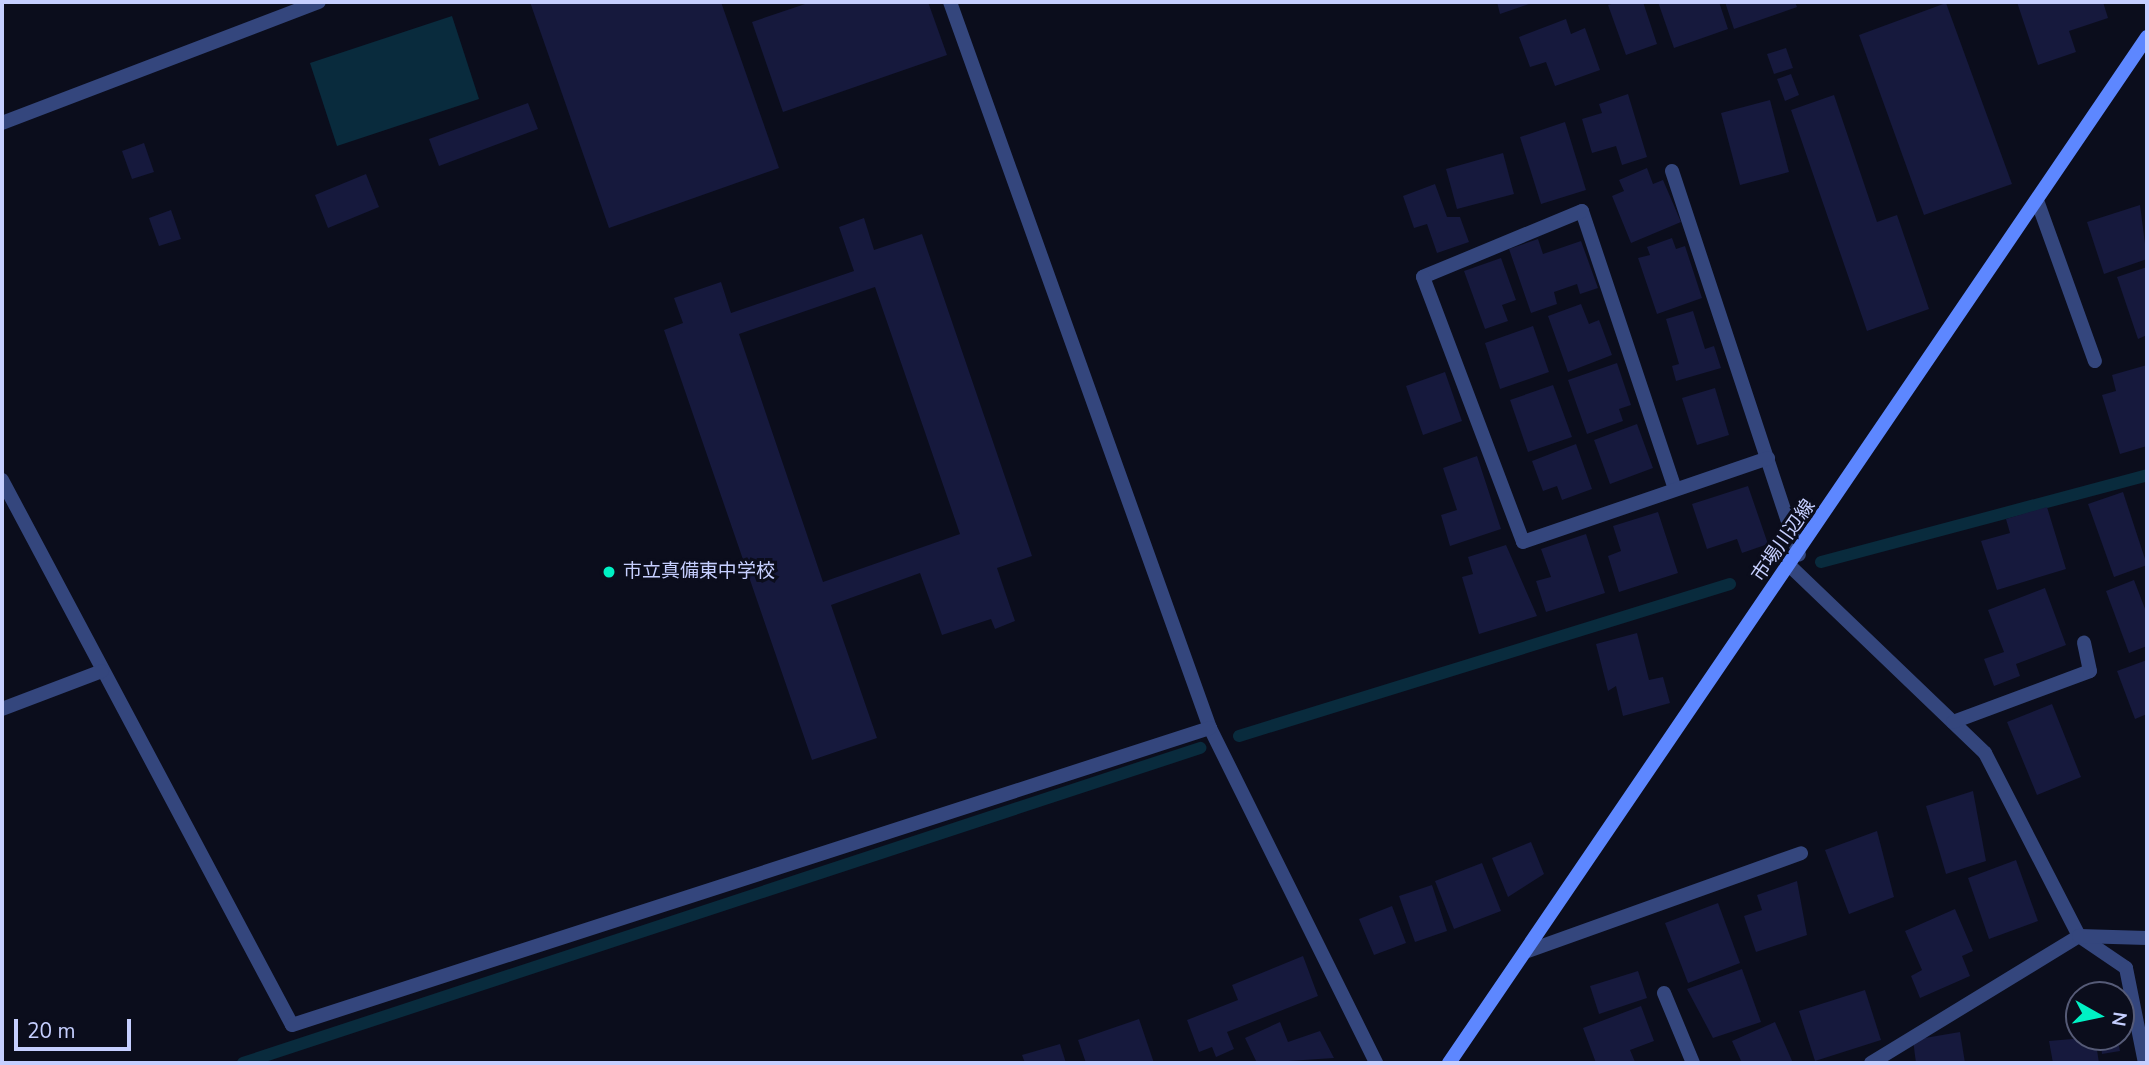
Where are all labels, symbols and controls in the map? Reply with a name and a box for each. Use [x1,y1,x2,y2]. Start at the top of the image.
street label: 市場川辺線 [1747,496,1821,586]
place label: 市立真備東中学校 [623,561,775,583]
marker: 市立真備東中学校 [601,564,617,580]
north arrow [2065,981,2135,1051]
scale bar [18,1006,135,1050]
text: N [2105,1010,2133,1028]
text: 20 m [27,1017,76,1045]

